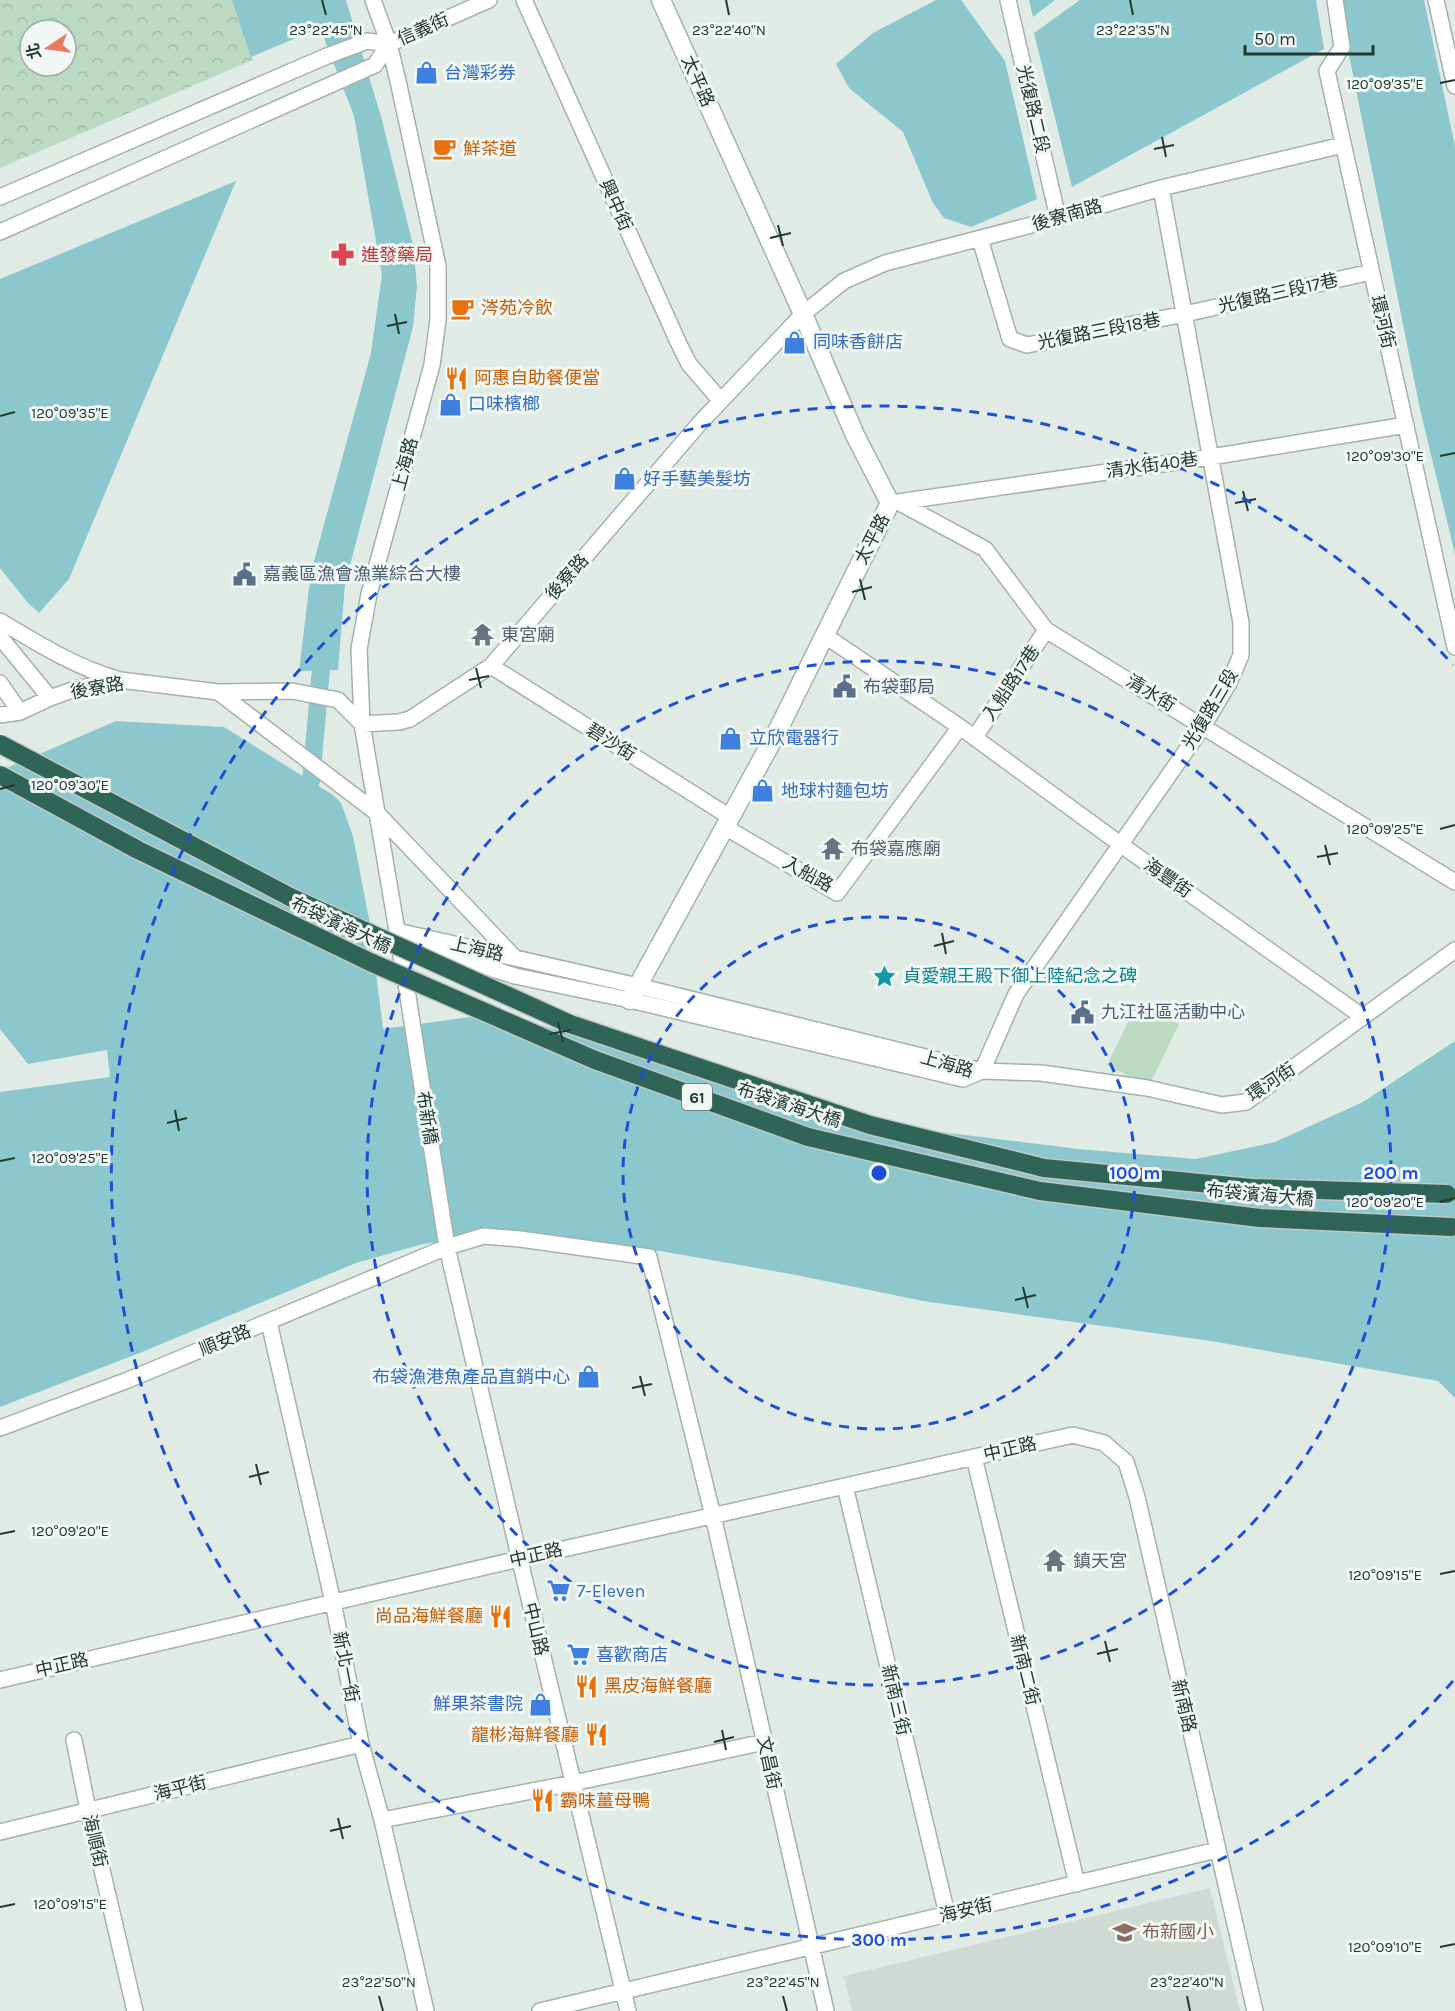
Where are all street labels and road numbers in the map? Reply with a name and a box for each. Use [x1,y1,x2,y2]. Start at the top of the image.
street label: 信義街 [394,8,452,50]
street label: 太平路 [677,52,719,110]
street label: 光復路二段 [1012,63,1054,155]
street label: 興中街 [595,176,637,234]
street label: 後寮南路 [1029,195,1105,235]
street label: 光復路三段17巷 [1216,269,1340,317]
street label: 環河街 [1366,293,1400,351]
street label: 光復路三段18巷 [1036,308,1162,354]
street label: 上海路 [387,435,423,493]
street label: 清水街40巷 [1105,448,1199,482]
street label: 太平路 [850,510,894,568]
street label: 後寮路 [541,549,593,605]
street label: 入船路17巷 [978,641,1044,725]
street label: 光復路三段 [1177,665,1243,753]
street label: 清水街 [1122,670,1180,716]
street label: 後寮路 [69,672,125,704]
street label: 碧沙街 [582,718,640,766]
street label: 入船路 [779,851,837,897]
street label: 海豐街 [1140,854,1196,902]
street label: 布袋濱海大橋 [287,892,395,958]
street label: 上海路 [448,932,506,966]
street label: 上海路 [918,1046,976,1082]
street label: 環河街 [1242,1058,1300,1106]
street label: 布袋濱海大橋 [734,1078,844,1132]
road number: 61 [682,1084,712,1110]
street label: 布新橋 [412,1090,442,1146]
street label: 布袋濱海大橋 [1205,1179,1315,1211]
street label: 順安路 [196,1320,254,1360]
street label: 中正路 [981,1432,1039,1466]
street label: 中正路 [507,1538,565,1572]
street label: 中山路 [519,1600,553,1658]
street label: 新北一街 [328,1630,364,1704]
street label: 新南二街 [1006,1632,1044,1708]
street label: 中正路 [33,1648,91,1682]
street label: 新南三街 [877,1662,915,1738]
street label: 新南路 [1167,1677,1201,1735]
street label: 文昌街 [753,1734,785,1792]
street label: 海平街 [151,1771,209,1805]
street label: 海順街 [78,1812,112,1870]
street label: 海安街 [937,1893,995,1927]

